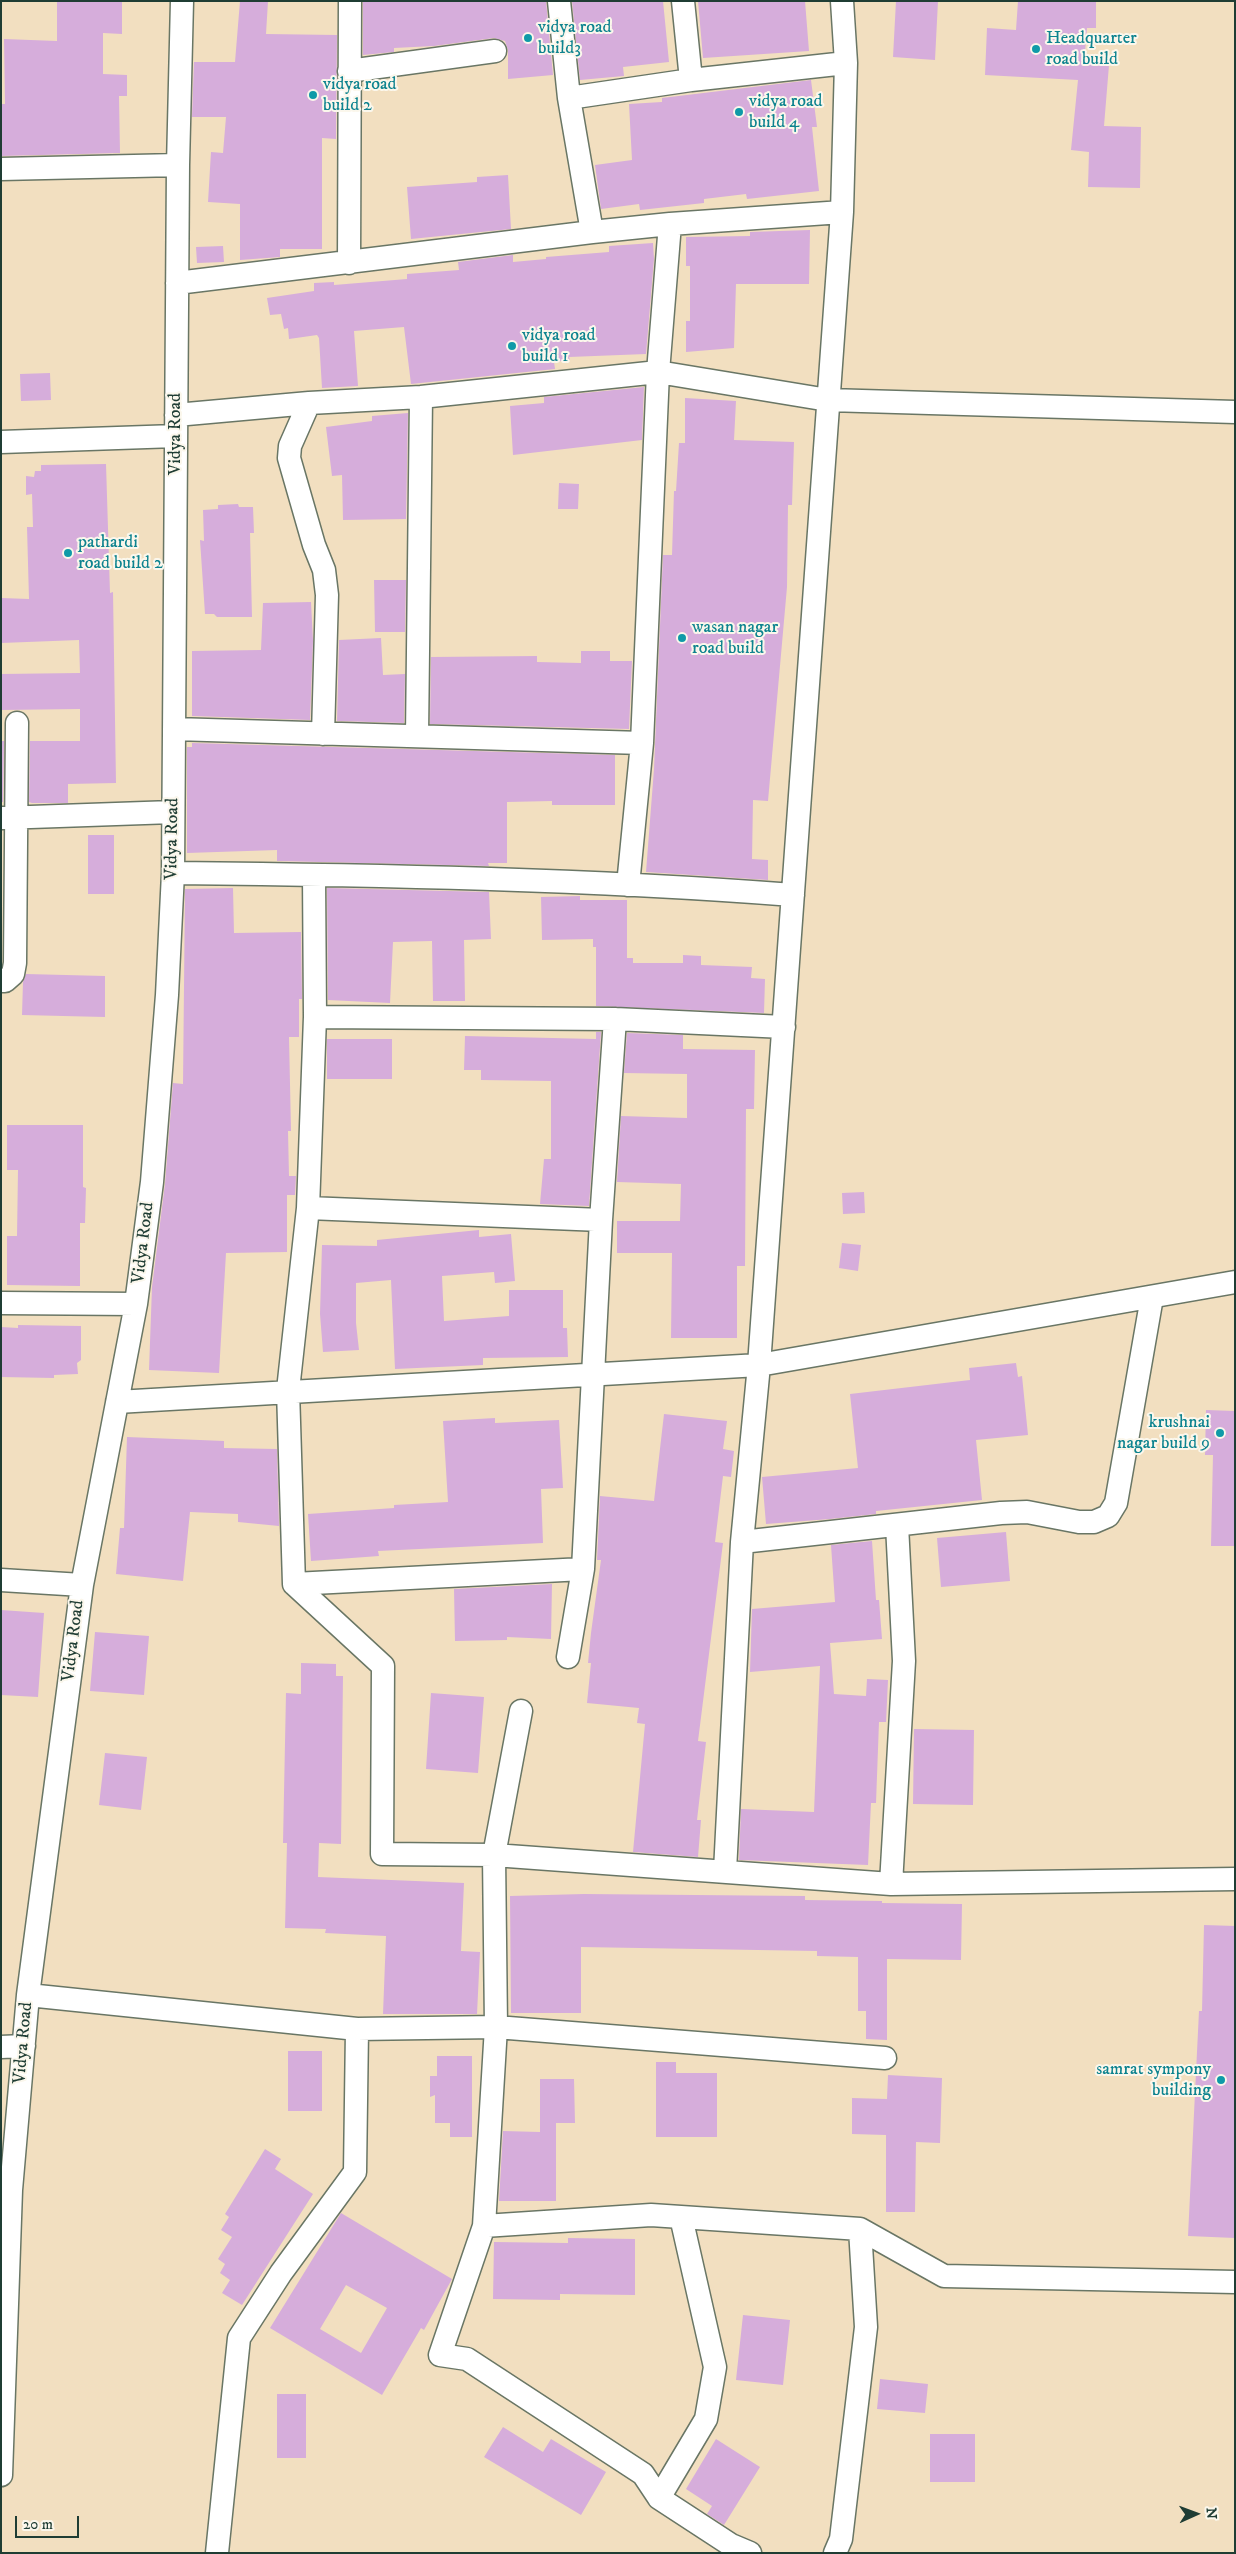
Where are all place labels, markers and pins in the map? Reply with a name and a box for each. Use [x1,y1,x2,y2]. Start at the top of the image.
place label: vidya road build3 [538,17,612,59]
place label: Headquarter road build [1046,28,1137,70]
marker: vidya road build3 [522,32,534,44]
marker: Headquarter road build [1030,43,1042,55]
place label: vidya road build 2 [323,74,397,116]
marker: vidya road build 2 [307,89,319,101]
place label: vidya road build 4 [749,91,823,134]
marker: vidya road build 4 [733,106,745,118]
place label: vidya road build 1 [522,325,596,368]
marker: vidya road build 1 [506,340,518,352]
place label: pathardi road build 2 [78,532,163,574]
marker: pathardi road build 2 [62,547,74,559]
place label: wasan nagar road build [692,617,778,660]
marker: wasan nagar road build [676,632,688,644]
place label: krushnai nagar build 9 [1117,1412,1210,1455]
marker: krushnai nagar build 9 [1214,1427,1226,1439]
place label: samrat sympony building [1096,2059,1211,2102]
marker: samrat sympony building [1215,2074,1227,2086]

